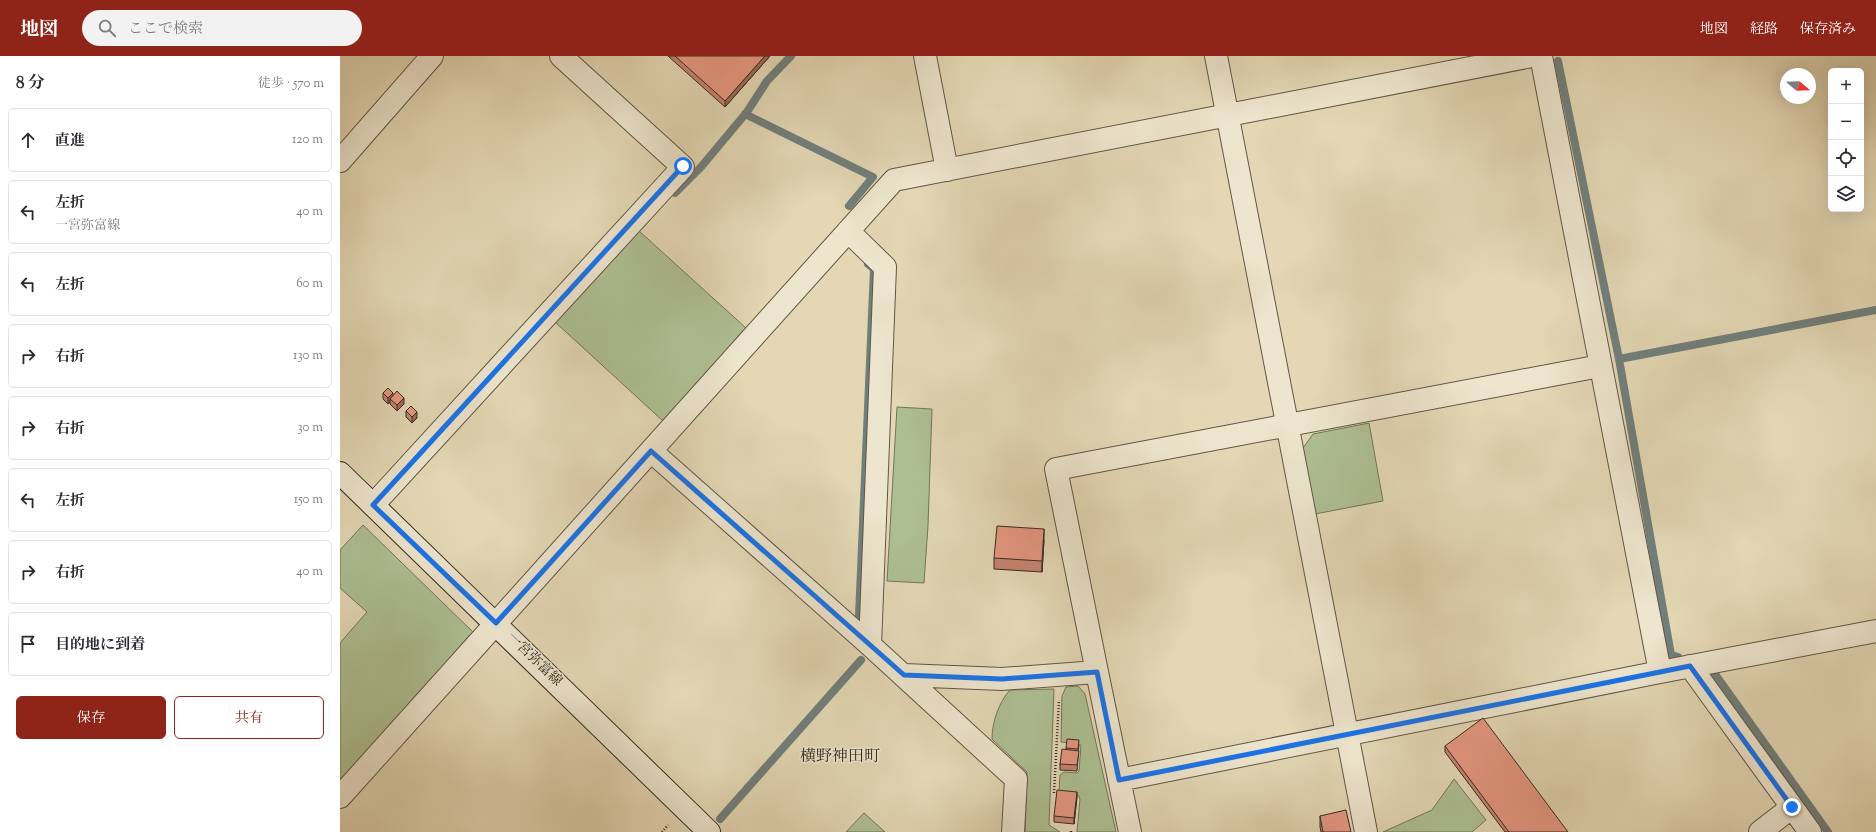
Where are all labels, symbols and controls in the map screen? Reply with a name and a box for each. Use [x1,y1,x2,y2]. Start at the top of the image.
search box [82,10,362,46]
text: 地図 [20,17,58,44]
icon: search [96,17,118,39]
text: ここで検索 [128,19,203,40]
text: 地図 [1700,20,1728,40]
text: 経路 [1750,20,1778,40]
text: 保存済み [1800,20,1856,40]
north arrow [1780,68,1816,104]
map controls [1828,68,1864,212]
button: + [1828,68,1864,104]
text: 8 分 [16,72,45,96]
text: 徒歩 · 570 m [258,75,324,93]
button: − [1828,104,1864,140]
icon: ahead [17,129,39,151]
text: 直進 [55,131,85,152]
text: 120 m [292,131,323,149]
button: locate [1828,140,1864,176]
route start [674,157,692,175]
button: layers [1828,176,1864,212]
text: 左折 [55,193,85,214]
icon: left [17,201,39,223]
text: 40 m [296,203,323,221]
text: 一宮弥富線 [55,217,120,235]
icon: left [17,273,39,295]
text: 左折 [55,275,85,296]
text: 60 m [296,275,323,293]
icon: right [17,345,39,367]
text: 右折 [55,347,85,368]
text: 130 m [293,347,323,365]
icon: right [17,417,39,439]
text: 右折 [55,419,85,440]
text: 30 m [297,419,323,437]
icon: left [17,489,39,511]
text: 左折 [55,491,85,512]
text: 150 m [294,491,323,509]
icon: right [17,561,39,583]
text: 右折 [55,563,85,584]
text: 40 m [296,563,323,581]
street label: 一宮弥富線 [502,628,566,692]
icon: arrive [17,633,39,655]
text: 目的地に到着 [55,635,145,656]
button: 保存 [16,696,166,739]
button: 共有 [174,696,324,739]
district label: 横野神田町 [800,746,880,769]
route end [1783,798,1801,816]

